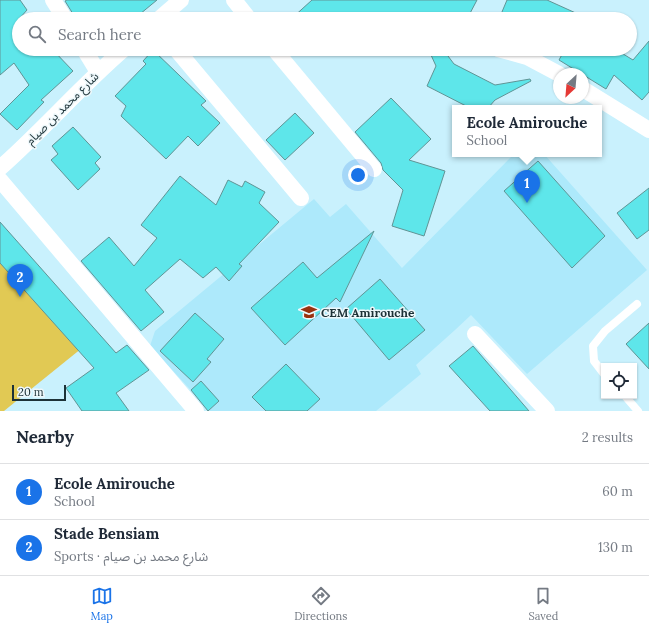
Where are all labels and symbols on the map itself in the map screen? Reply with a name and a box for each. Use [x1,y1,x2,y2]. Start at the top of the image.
street label: شارع محمد بن صيام [22,68,103,149]
north arrow [553,68,589,104]
your location [348,165,368,185]
pin: 1 [514,170,540,203]
pin: 2 [7,264,33,297]
school or university icon: CEM Amirouche [300,303,318,321]
place label: CEM Amirouche [321,305,415,320]
scale bar [12,383,66,402]

